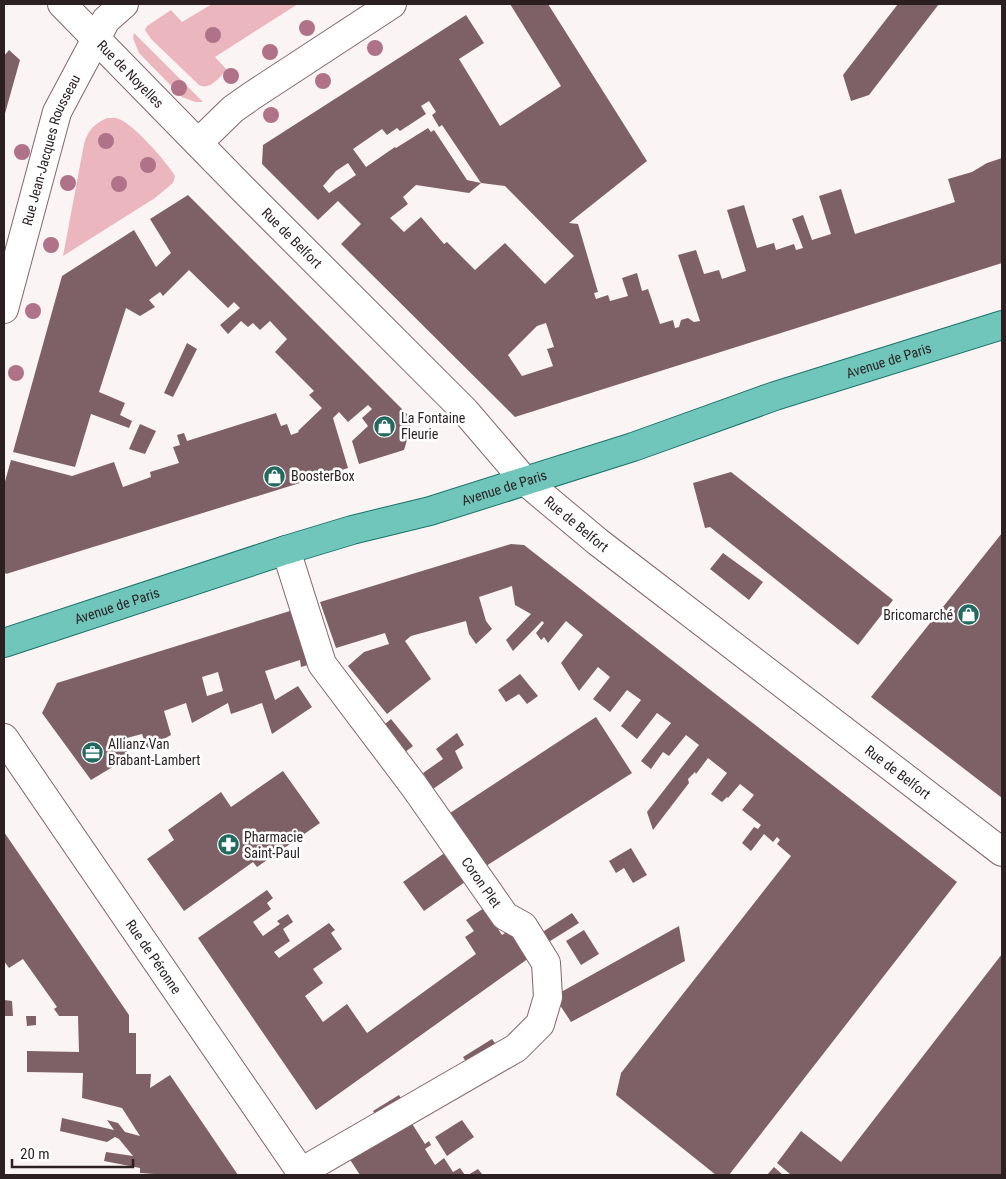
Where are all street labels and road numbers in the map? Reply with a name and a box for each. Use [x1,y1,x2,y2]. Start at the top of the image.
street label: Rue de Noyelles [94,37,167,111]
street label: Rue Jean-Jacques Rousseau [19,72,83,227]
street label: Rue de Belfort [259,205,325,271]
street label: Avenue de Paris [844,340,933,381]
street label: Avenue de Paris [460,467,549,509]
street label: Rue de Belfort [541,493,612,555]
street label: Avenue de Paris [72,584,162,627]
street label: Rue de Belfort [862,742,934,802]
street label: Coron Plet [458,854,505,911]
street label: Rue de Péronne [123,917,185,997]

